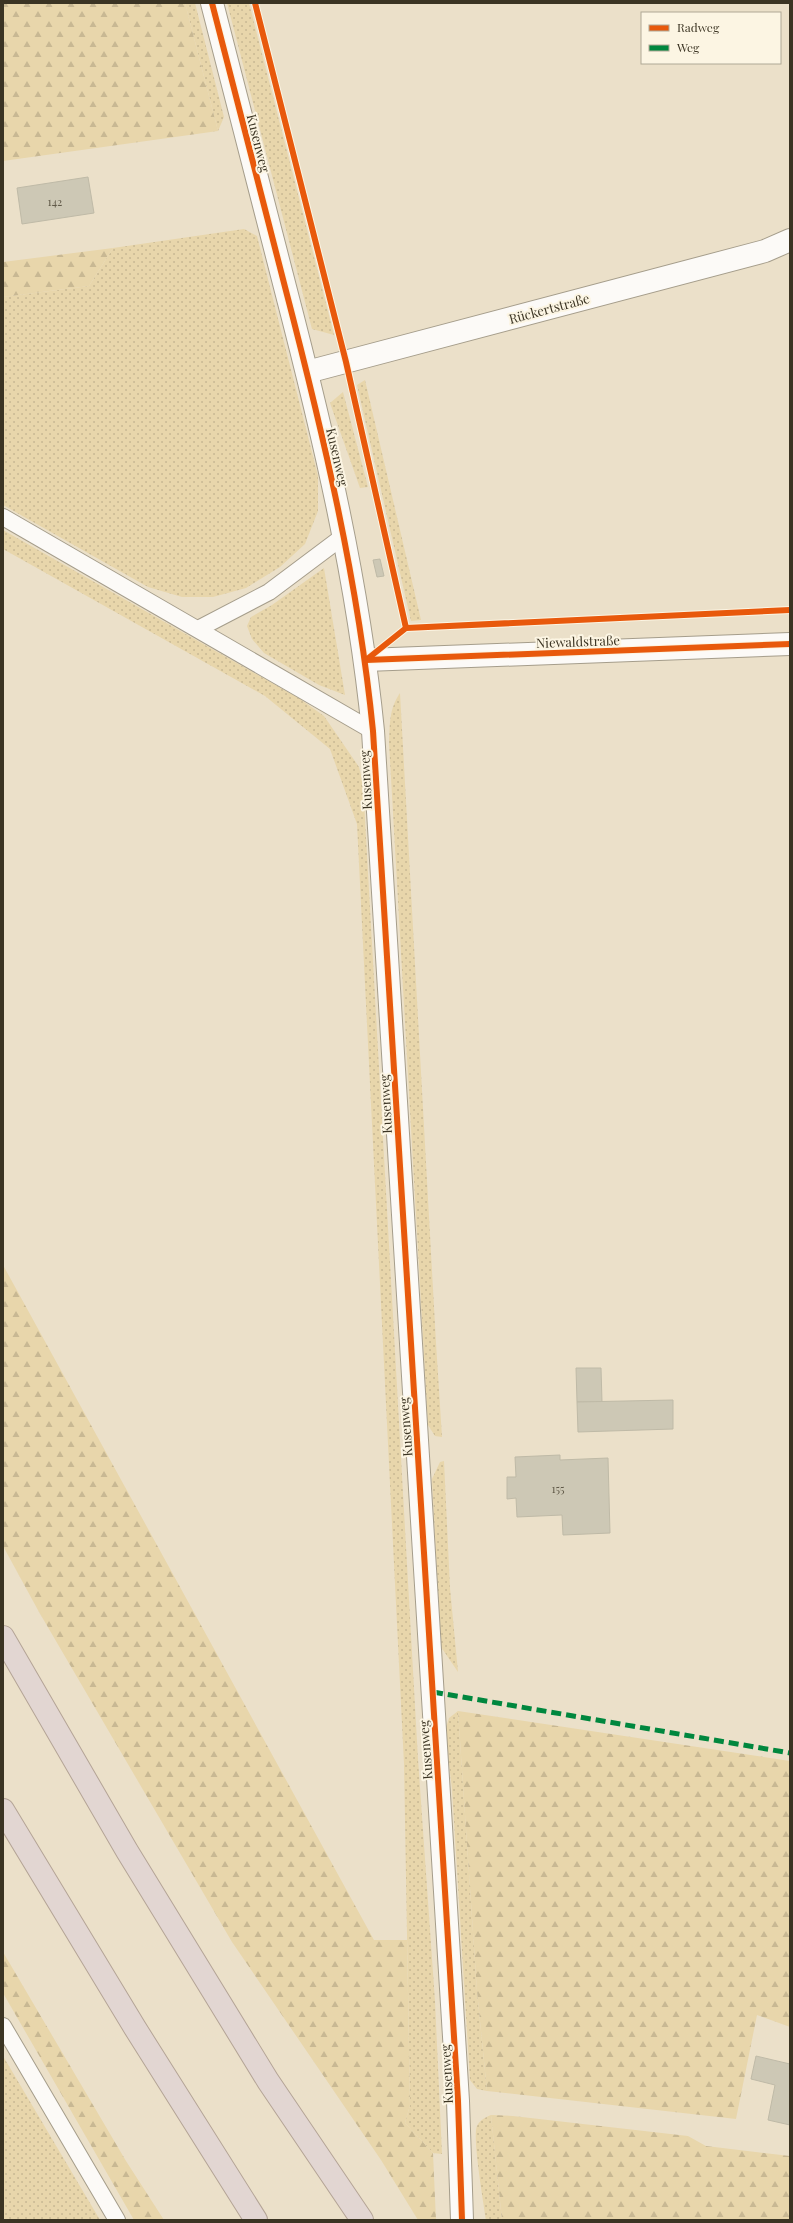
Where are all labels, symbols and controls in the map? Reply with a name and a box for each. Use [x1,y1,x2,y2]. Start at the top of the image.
legend [641,12,781,64]
text: Radweg [677,19,720,35]
text: Weg [676,39,700,55]
street label: Kusenweg [244,112,274,174]
house number: 142 [48,194,62,209]
street label: Rückertstraße [507,289,592,327]
street label: Kusenweg [323,426,353,488]
street label: Niewaldstraße [536,631,621,651]
street label: Kusenweg [355,750,375,810]
street label: Kusenweg [375,1074,395,1134]
street label: Kusenweg [394,1397,416,1457]
house number: 155 [551,1481,565,1496]
street label: Kusenweg [414,1720,436,1780]
street label: Kusenweg [436,2044,456,2104]

